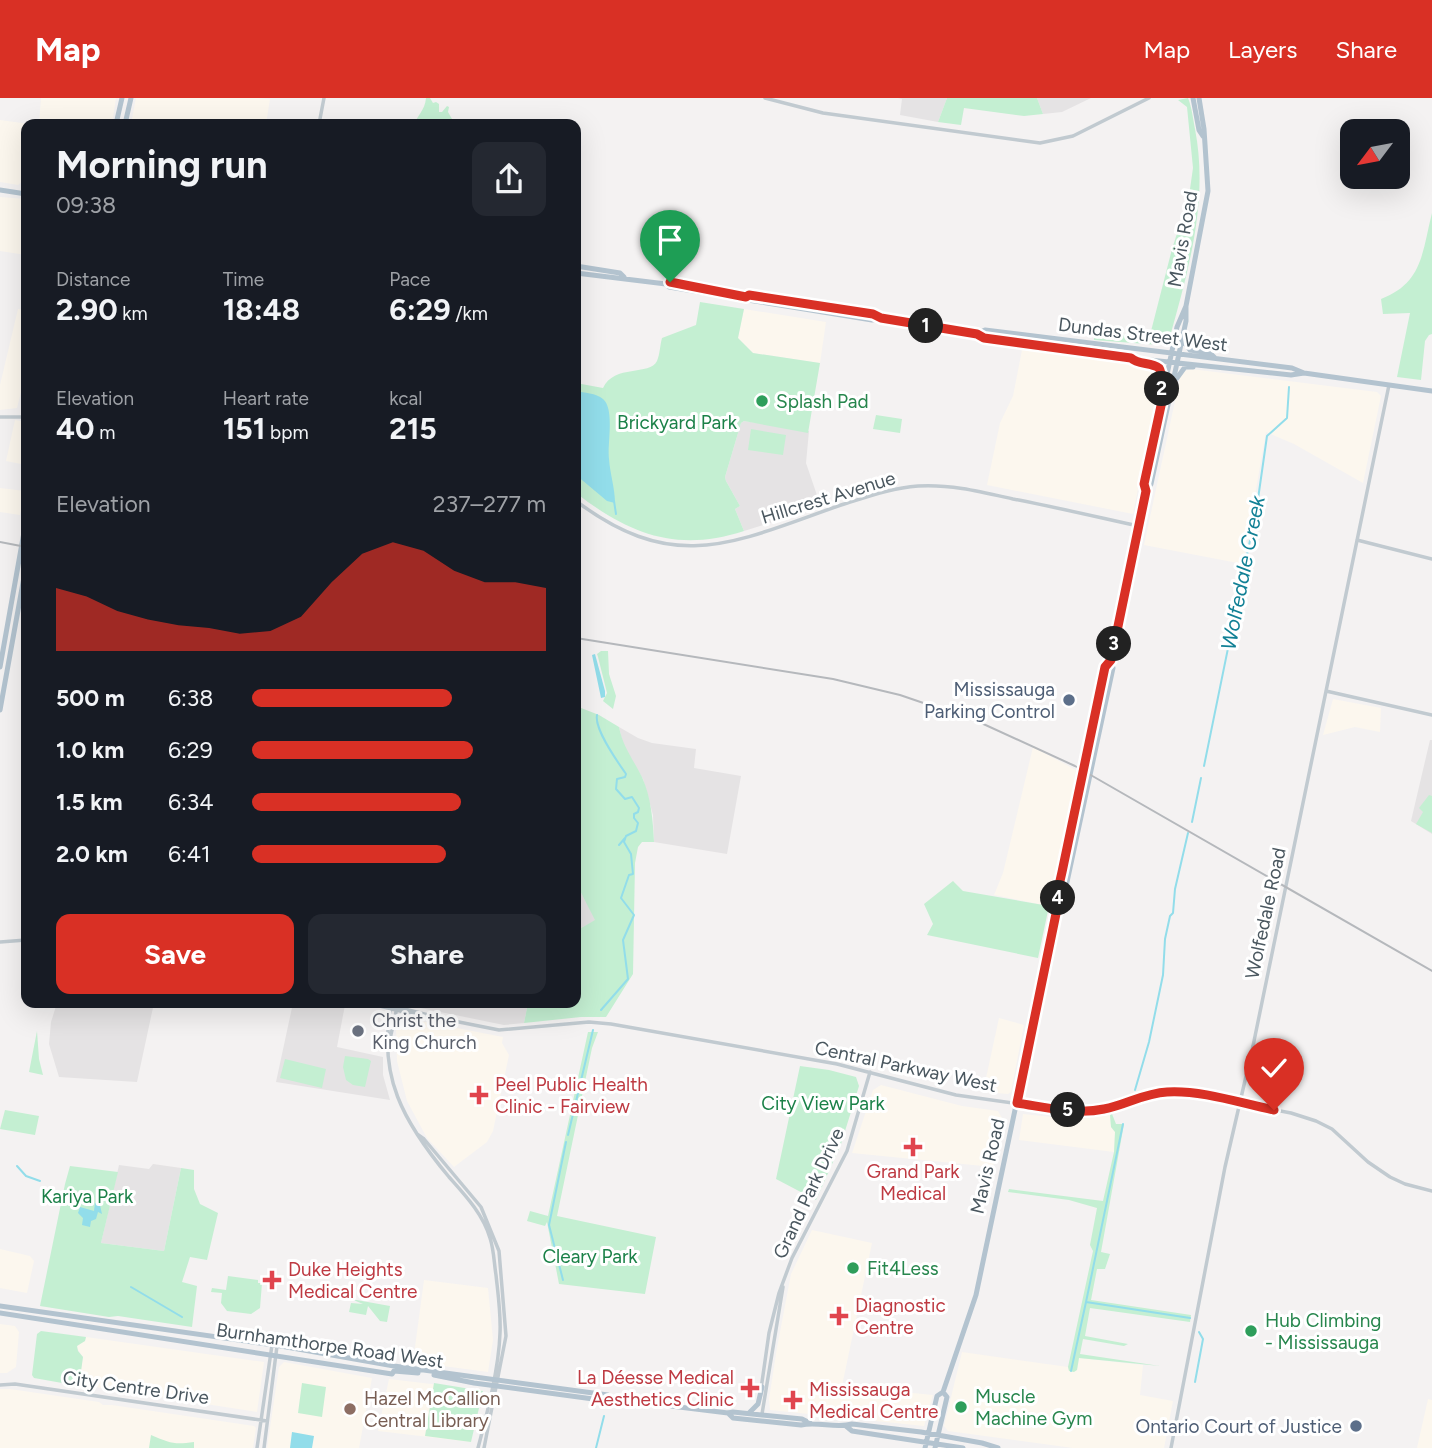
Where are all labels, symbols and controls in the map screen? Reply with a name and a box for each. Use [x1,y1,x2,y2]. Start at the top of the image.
text: Map [35,30,101,69]
text: Map [1143,35,1190,64]
text: Layers [1228,35,1297,64]
text: Share [1335,35,1397,64]
north arrow [1340,119,1410,189]
map controls [1340,119,1410,189]
text: Morning run [56,142,268,188]
button: share [472,142,546,216]
street label: Mavis Road [1163,189,1202,289]
text: 09:38 [56,191,116,219]
pin [640,210,700,282]
icon: arrive [651,221,689,259]
text: Distance [56,268,130,291]
text: Time [223,268,264,291]
text: Pace [389,268,430,291]
text: 2.90 [56,291,118,328]
text: 18:48 [223,291,300,328]
text: 6:29 [389,291,451,328]
text: km [118,302,148,325]
text: /km [451,302,488,325]
pin: 1 [908,308,944,344]
street label: Dundas Street West [1057,313,1229,356]
text: 1 [921,314,930,337]
pin: 2 [1144,372,1180,406]
text: 2 [1156,377,1167,400]
text: Elevation [56,387,134,410]
text: Heart rate [223,387,309,410]
text: kcal [389,387,423,410]
place label: Splash Pad [776,390,869,413]
marker: Splash Pad [754,393,770,409]
text: 40 [56,410,94,447]
text: 151 [223,410,265,447]
text: 215 [389,410,437,447]
park label: Brickyard Park [617,411,738,434]
text: m [94,421,115,444]
text: bpm [265,421,309,444]
street label: Hillcrest Avenue [758,466,898,529]
text: Elevation [56,490,151,518]
text: 237–277 m [433,490,546,518]
water label: Wolfedale Creek [1215,493,1270,652]
pin: 3 [1096,626,1132,662]
text: 3 [1108,632,1119,655]
place label: Mississauga Parking Control [924,678,1055,723]
text: 500 m [56,684,125,712]
text: 6:38 [168,684,213,712]
marker: Mississauga Parking Control [1061,692,1077,708]
text: 1.0 km [56,736,124,764]
text: 6:29 [168,736,213,764]
text: 1.5 km [56,788,123,816]
text: 6:34 [168,788,214,816]
text: 2.0 km [56,840,128,868]
text: 6:41 [168,840,211,868]
street label: Wolfedale Road [1240,845,1291,981]
pin: 4 [1040,880,1076,916]
text: 4 [1051,886,1064,909]
button: Save [56,914,294,994]
button: Share [308,914,546,994]
place label: Christ the King Church [372,1009,477,1054]
marker: Christ the King Church [350,1023,366,1039]
street label: Central Parkway West [813,1036,999,1097]
pin [1244,1038,1304,1110]
icon: check [1255,1049,1293,1087]
place label: Peel Public Health Clinic - Fairview [495,1073,648,1118]
marker: Peel Public Health Clinic - Fairview [469,1085,489,1105]
park label: City View Park [761,1092,885,1115]
pin: 5 [1050,1093,1086,1128]
text: 5 [1062,1098,1073,1121]
street label: Mavis Road [965,1116,1010,1216]
street label: Grand Park Drive [768,1124,849,1262]
marker: Grand Park Medical [903,1137,923,1157]
place label: Grand Park Medical [866,1160,960,1205]
park label: Kariya Park [41,1185,134,1208]
park label: Cleary Park [542,1245,638,1268]
place label: Fit4Less [867,1257,939,1280]
place label: Duke Heights Medical Centre [288,1258,418,1303]
marker: Fit4Less [845,1260,861,1276]
marker: Duke Heights Medical Centre [262,1270,282,1290]
place label: Diagnostic Centre [855,1294,946,1339]
marker: Diagnostic Centre [829,1306,849,1326]
place label: Hub Climbing - Mississauga [1265,1309,1381,1354]
street label: Burnhamthorpe Road West [215,1318,445,1373]
marker: Hub Climbing - Mississauga [1243,1323,1259,1339]
street label: City Centre Drive [61,1366,210,1409]
place label: La Déesse Medical Aesthetics Clinic [577,1366,734,1411]
marker: La Déesse Medical Aesthetics Clinic [740,1378,760,1398]
place label: Mississauga Medical Centre [809,1378,939,1423]
place label: Muscle Machine Gym [975,1385,1092,1430]
place label: Hazel McCallion Central Library [364,1387,501,1432]
marker: Mississauga Medical Centre [783,1390,803,1410]
marker: Muscle Machine Gym [953,1399,969,1415]
marker: Hazel McCallion Central Library [342,1401,358,1417]
place label: Ontario Court of Justice [1135,1415,1342,1438]
marker: Ontario Court of Justice [1348,1418,1364,1434]

